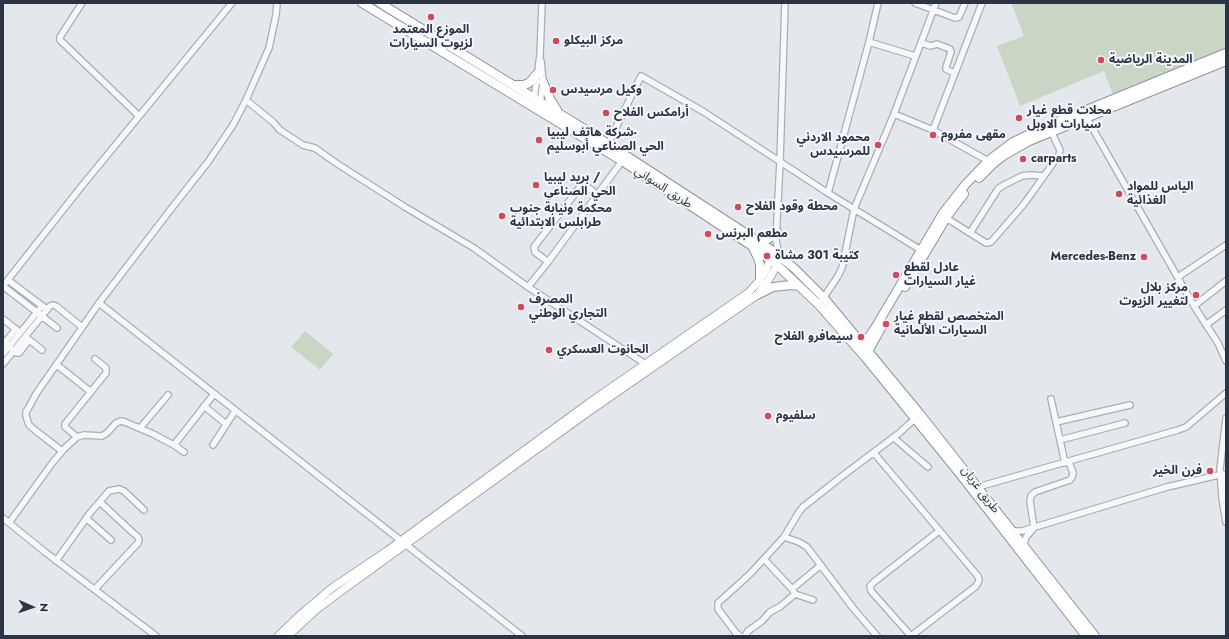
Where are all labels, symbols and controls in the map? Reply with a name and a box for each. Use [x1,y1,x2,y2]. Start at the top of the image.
marker: الموزع المعتمد لزيوت السيارات [426,12,436,22]
place label: الموزع المعتمد لزيوت السيارات [389,23,473,51]
place label: مركز البيكلو [564,34,623,48]
marker: مركز البيكلو [551,36,561,46]
place label: المدينة الرياضية [1109,53,1193,67]
marker: المدينة الرياضية [1096,55,1106,65]
place label: وكيل مرسيدس [561,83,642,97]
marker: وكيل مرسيدس [548,85,558,95]
place label: محلات قطع غيار سيارات الاوبل [1027,104,1112,132]
place label: أرامكس الفلاح [614,106,689,120]
marker: أرامكس الفلاح [601,108,611,118]
marker: محلات قطع غيار سيارات الاوبل [1014,113,1024,123]
place label: شركة هاتف ليبيا- الحي الصناعي أبوسليم [547,126,664,154]
place label: مقهى مفروم [941,128,1006,142]
marker: مقهى مفروم [928,130,938,140]
place label: محمود الاردني للمرسيدس [797,131,870,159]
marker: شركة هاتف ليبيا- الحي الصناعي أبوسليم [534,135,544,145]
marker: محمود الاردني للمرسيدس [873,140,883,150]
place label: carparts [1031,152,1076,166]
marker: carparts [1018,154,1028,164]
street label: طريق السواني [631,164,695,212]
place label: بريد ليبيا / الحي الصناعي [544,171,615,199]
marker: بريد ليبيا / الحي الصناعي [531,180,541,190]
place label: الياس للمواد الغذائية [1127,180,1194,208]
marker: الياس للمواد الغذائية [1114,189,1124,199]
place label: محطة وقود الفلاح [746,200,838,214]
place label: محكمة ونيابة جنوب طرابلس الابتدائية [510,202,612,230]
marker: محطة وقود الفلاح [733,202,743,212]
marker: محكمة ونيابة جنوب طرابلس الابتدائية [497,211,507,221]
place label: مطعم البرنس [716,227,788,241]
marker: مطعم البرنس [703,229,713,239]
place label: كتيبة 301 مشاة [775,249,859,263]
place label: Mercedes-Benz [1050,250,1136,264]
marker: كتيبة 301 مشاة [762,251,772,261]
marker: Mercedes-Benz [1139,252,1149,262]
place label: عادل لقطع غيار السيارات [904,261,976,289]
marker: عادل لقطع غيار السيارات [891,270,901,280]
place label: مركز بلال لتغيير الزيوت [1119,281,1188,309]
marker: مركز بلال لتغيير الزيوت [1191,290,1201,300]
place label: المصرف التجاري الوطني [529,293,607,321]
marker: المصرف التجاري الوطني [516,302,526,312]
place label: المتخصص لقطع غيار السيارات الألمانية [894,310,1004,338]
marker: المتخصص لقطع غيار السيارات الألمانية [881,319,891,329]
place label: سيمافرو الفلاح [775,330,853,344]
marker: سيمافرو الفلاح [856,332,866,342]
place label: الحانوت العسكري [557,343,649,357]
marker: الحانوت العسكري [544,345,554,355]
place label: سلفيوم [776,409,816,423]
marker: سلفيوم [763,411,773,421]
street label: طريق غريان [958,464,1002,516]
place label: فرن الخير [1153,464,1202,478]
marker: فرن الخير [1205,466,1215,476]
north arrow [12,587,52,627]
text: N [36,603,52,612]

